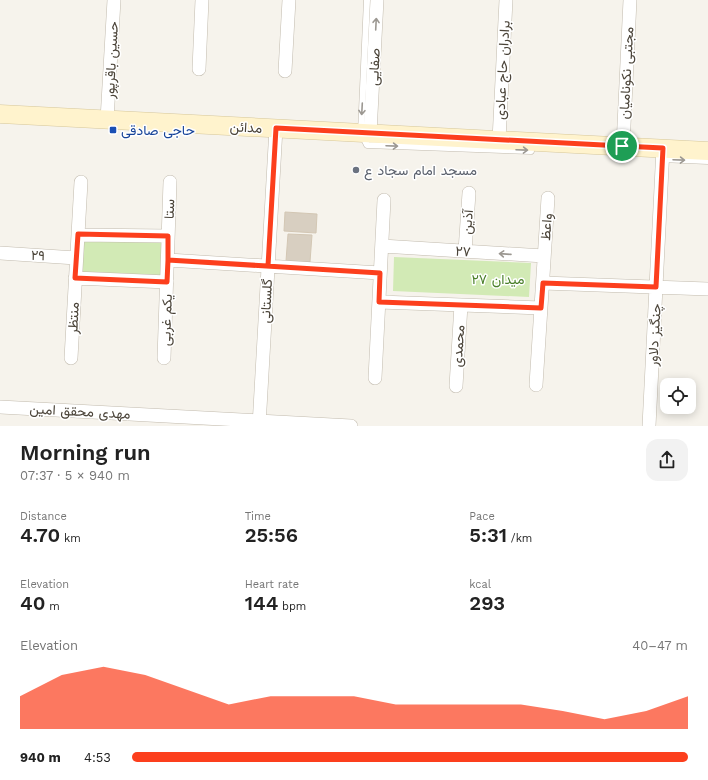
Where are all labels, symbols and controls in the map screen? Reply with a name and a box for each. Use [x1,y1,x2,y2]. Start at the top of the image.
one-way arrow [372,18,380,31]
street label: برادران حاج عبادی [491,20,516,120]
street label: حسین باقرپور [101,21,123,100]
street label: مجتبی نکونامیان [616,26,637,120]
street label: صفایی [365,47,384,86]
one-way arrow [358,102,365,115]
street label: مدائن [229,118,263,137]
place label: حاجی صادقی [121,122,195,139]
marker: حاجی صادقی [108,125,118,135]
pin [605,129,639,163]
icon: arrive [611,135,633,157]
one-way arrow [385,142,398,150]
one-way arrow [515,147,528,154]
one-way arrow [672,156,685,164]
place label: مسجد امام سجاد ع [364,162,477,181]
marker: مسجد امام سجاد ع [351,165,361,175]
street label: ستا [161,199,177,219]
street label: آذین [458,207,477,235]
street label: واعظ [537,213,556,241]
street label: ۲۷ [455,242,471,260]
street label: ۲۹ [31,247,45,263]
one-way arrow [499,250,512,257]
park label: میدان ۲۷ [471,271,525,288]
street label: گلستانی [257,278,276,324]
street label: یکم غربی [157,294,176,346]
street label: منتظر [64,302,83,335]
street label: چنگیز دلاور [644,303,666,368]
street label: محمدی [449,324,468,368]
map controls [660,378,696,414]
button: locate [660,378,696,414]
street label: مهدی محقق امین [29,400,131,423]
button: share [646,439,688,481]
text: Morning run [20,440,151,465]
text: 07:37 · 5 × 940 m [20,468,130,483]
text: Distance [20,510,67,523]
text: Time [245,510,271,523]
text: Pace [469,510,495,523]
text: 4.70 [20,523,60,547]
text: 25:56 [245,523,298,547]
text: 5:31 [469,523,507,547]
text: km [60,532,81,545]
text: /km [507,532,532,545]
text: Elevation [20,578,69,591]
text: Heart rate [245,578,299,591]
text: kcal [469,578,491,591]
text: 40 [20,591,45,615]
text: 144 [245,591,278,615]
text: 293 [469,591,505,615]
text: m [45,600,60,613]
text: bpm [278,600,306,613]
text: Elevation [20,638,78,653]
text: 40–47 m [632,638,688,653]
text: 940 m [20,750,61,765]
text: 4:53 [84,750,111,765]

